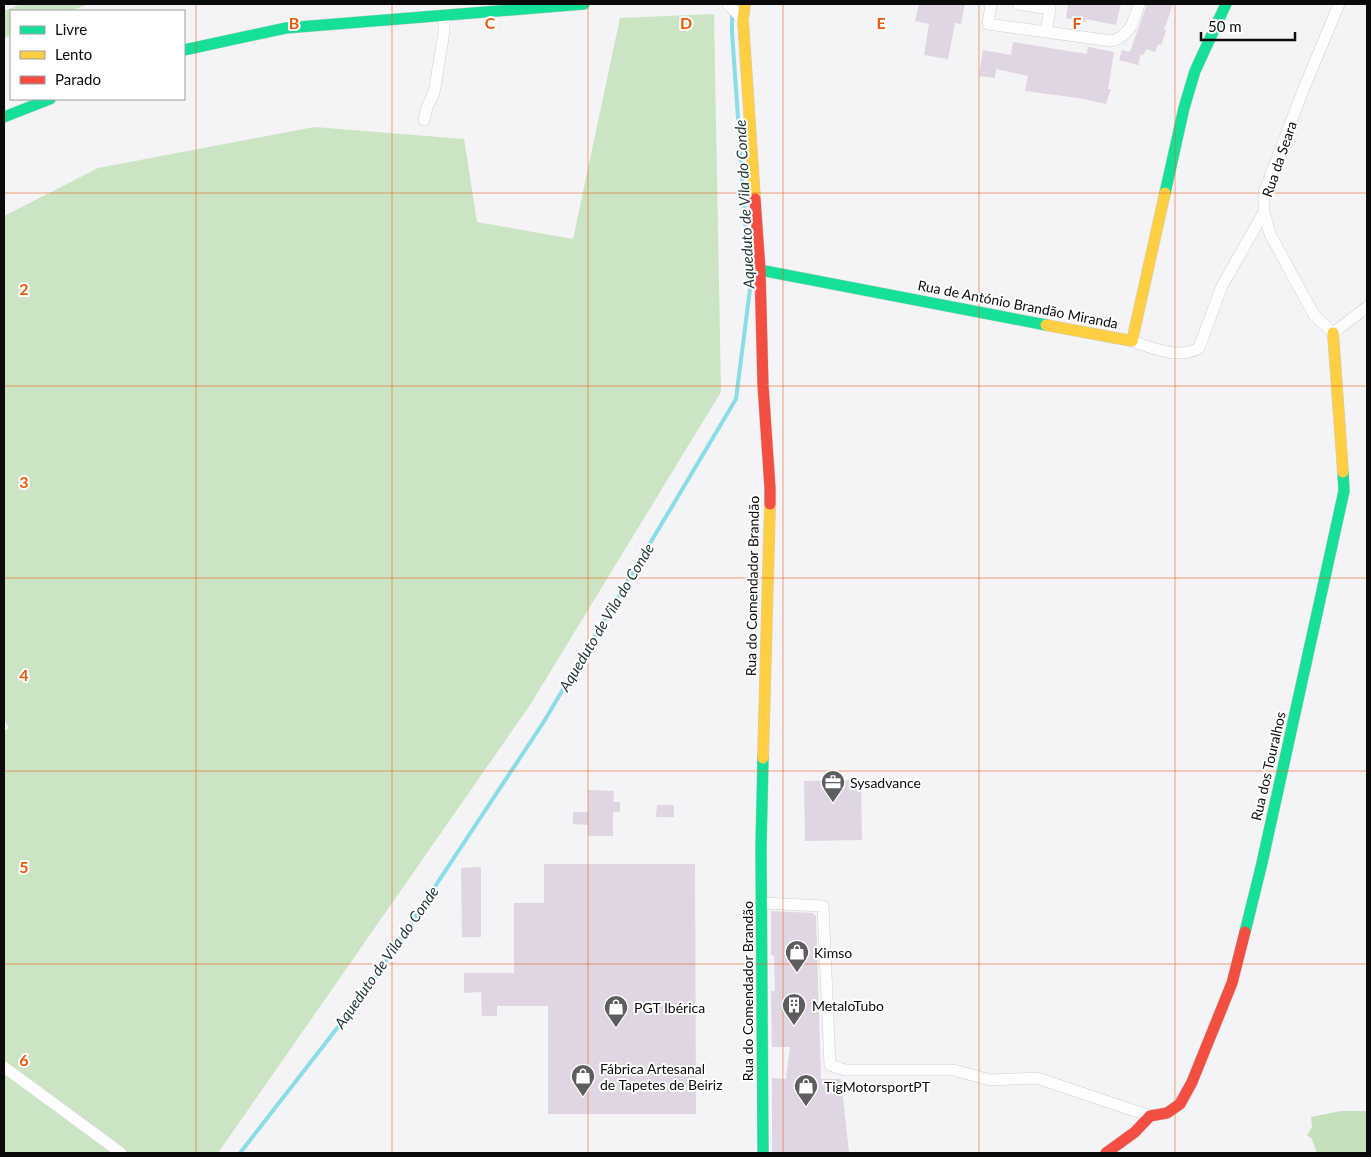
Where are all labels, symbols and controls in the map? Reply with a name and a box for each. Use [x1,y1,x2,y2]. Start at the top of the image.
legend [10,10,185,100]
scale bar [1201,10,1295,42]
text: B [289,13,299,32]
text: C [485,13,496,32]
text: D [680,13,692,32]
text: E [876,13,886,32]
text: F [1072,13,1082,32]
text: 50 m [1208,17,1242,35]
text: Livre [55,20,87,38]
text: Lento [55,45,92,63]
text: Parado [55,70,101,88]
water label: Aqueduto de Vila do Conde [731,119,757,290]
street label: Rua da Seara [1258,119,1300,199]
street label: Rua de António Brandão Miranda [916,276,1120,332]
text: 2 [19,279,29,298]
text: 3 [19,472,29,491]
street label: Rua do Comendador Brandão [742,496,762,676]
water label: Aqueduto de Vila do Conde [554,540,657,695]
text: 4 [19,665,29,684]
street label: Rua dos Touralhos [1247,710,1289,822]
office icon: Sysadvance [820,769,846,803]
place label: Sysadvance [850,774,921,791]
text: 5 [19,857,29,876]
water label: Aqueduto de Vila do Conde [330,883,442,1032]
street label: Rua do Comendador Brandão [739,901,756,1081]
shop icon: Kimso [784,939,810,973]
place label: Kimso [814,944,852,961]
building icon: MetaloTubo [781,992,807,1026]
shop icon: PGT Ibérica [603,994,629,1028]
place label: MetaloTubo [812,997,884,1014]
place label: PGT Ibérica [634,999,705,1016]
text: 6 [19,1050,29,1069]
place label: Fábrica Artesanal de Tapetes de Beiriz [600,1060,723,1093]
shop icon: Fábrica Artesanal de Tapetes de Beiriz [570,1063,596,1097]
shop icon: TigMotorsportPT [793,1073,819,1107]
place label: TigMotorsportPT [824,1078,931,1095]

